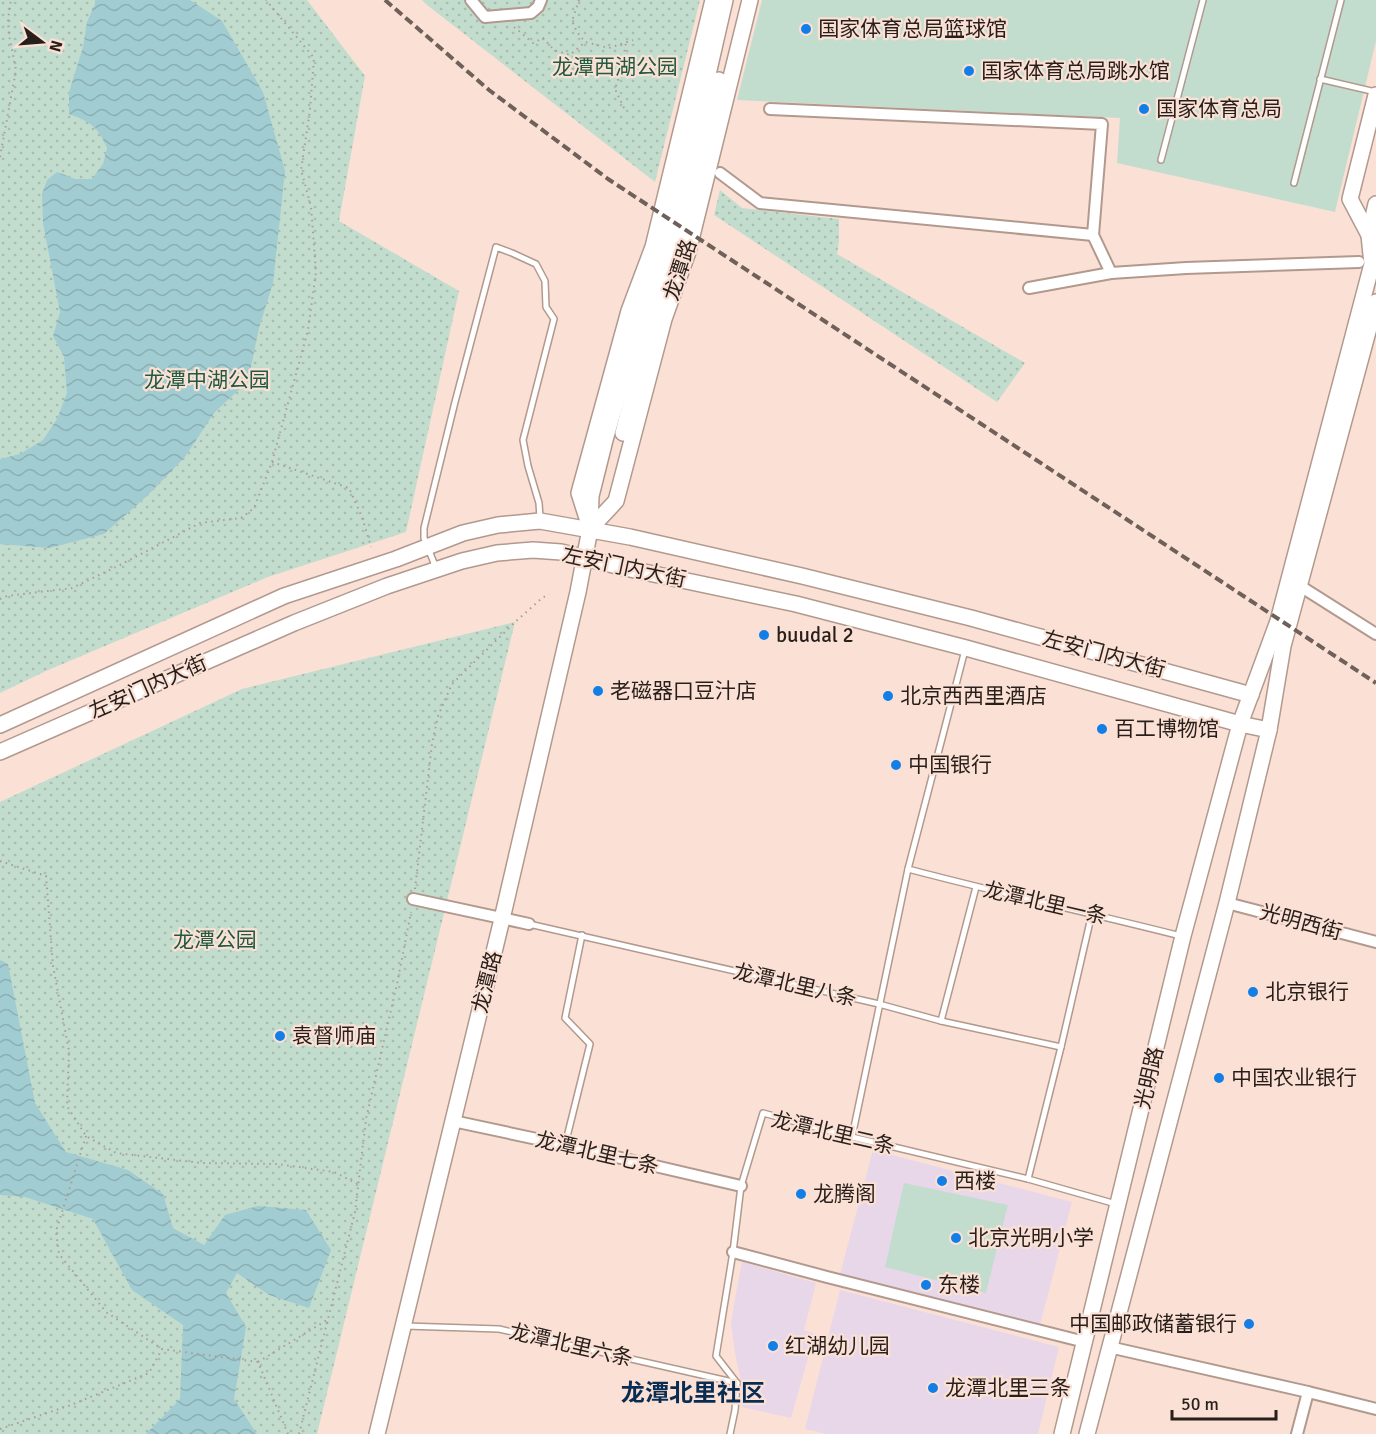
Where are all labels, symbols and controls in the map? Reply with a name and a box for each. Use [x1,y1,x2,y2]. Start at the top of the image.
north arrow [12,12,72,72]
place label: 国家体育总局篮球馆 [818,16,1007,42]
marker: 国家体育总局篮球馆 [799,22,813,36]
text: N [44,38,67,54]
park label: 龙潭西湖公园 [552,54,678,80]
place label: 国家体育总局跳水馆 [981,58,1170,84]
marker: 国家体育总局跳水馆 [962,64,976,78]
place label: 国家体育总局 [1156,96,1282,122]
marker: 国家体育总局 [1137,102,1151,116]
street label: 龙潭路 [658,236,702,304]
park label: 龙潭中湖公园 [144,367,270,393]
street label: 左安门内大街 [560,541,688,593]
place label: buudal 2 [776,622,854,648]
street label: 左安门内大街 [1040,625,1168,683]
marker: buudal 2 [757,628,771,642]
street label: 左安门内大街 [85,649,211,725]
place label: 老磁器口豆汁店 [610,678,757,704]
place label: 北京西西里酒店 [900,683,1047,709]
marker: 老磁器口豆汁店 [591,684,605,698]
marker: 北京西西里酒店 [881,689,895,703]
place label: 百工博物馆 [1114,716,1219,742]
marker: 百工博物馆 [1095,722,1109,736]
place label: 中国银行 [908,752,992,778]
marker: 中国银行 [889,758,903,772]
street label: 龙潭北里一条 [981,876,1109,930]
street label: 光明西街 [1257,899,1345,945]
park label: 龙潭公园 [173,927,257,953]
street label: 龙潭路 [467,948,507,1016]
street label: 龙潭北里八条 [731,958,859,1012]
place label: 北京银行 [1265,979,1349,1005]
marker: 北京银行 [1246,985,1260,999]
place label: 袁督师庙 [292,1023,376,1049]
marker: 袁督师庙 [273,1029,287,1043]
street label: 光明路 [1129,1044,1169,1112]
place label: 中国农业银行 [1231,1065,1357,1091]
marker: 中国农业银行 [1212,1071,1226,1085]
street label: 龙潭北里二条 [769,1106,897,1160]
street label: 龙潭北里七条 [533,1126,661,1180]
place label: 西楼 [954,1168,996,1194]
marker: 西楼 [935,1174,949,1188]
place label: 龙腾阁 [813,1181,876,1207]
marker: 龙腾阁 [794,1187,808,1201]
place label: 北京光明小学 [968,1225,1094,1251]
marker: 北京光明小学 [949,1231,963,1245]
place label: 东楼 [938,1272,980,1298]
marker: 东楼 [919,1278,933,1292]
place label: 中国邮政储蓄银行 [1069,1311,1237,1337]
marker: 中国邮政储蓄银行 [1242,1317,1256,1331]
street label: 龙潭北里六条 [507,1318,635,1372]
place label: 红湖幼儿园 [785,1333,890,1359]
marker: 红湖幼儿园 [766,1339,780,1353]
place label: 龙潭北里三条 [945,1375,1071,1401]
district label: 龙潭北里社区 [621,1378,765,1408]
marker: 龙潭北里三条 [926,1381,940,1395]
scale bar [1172,1383,1276,1421]
text: 50 m [1181,1393,1219,1415]

